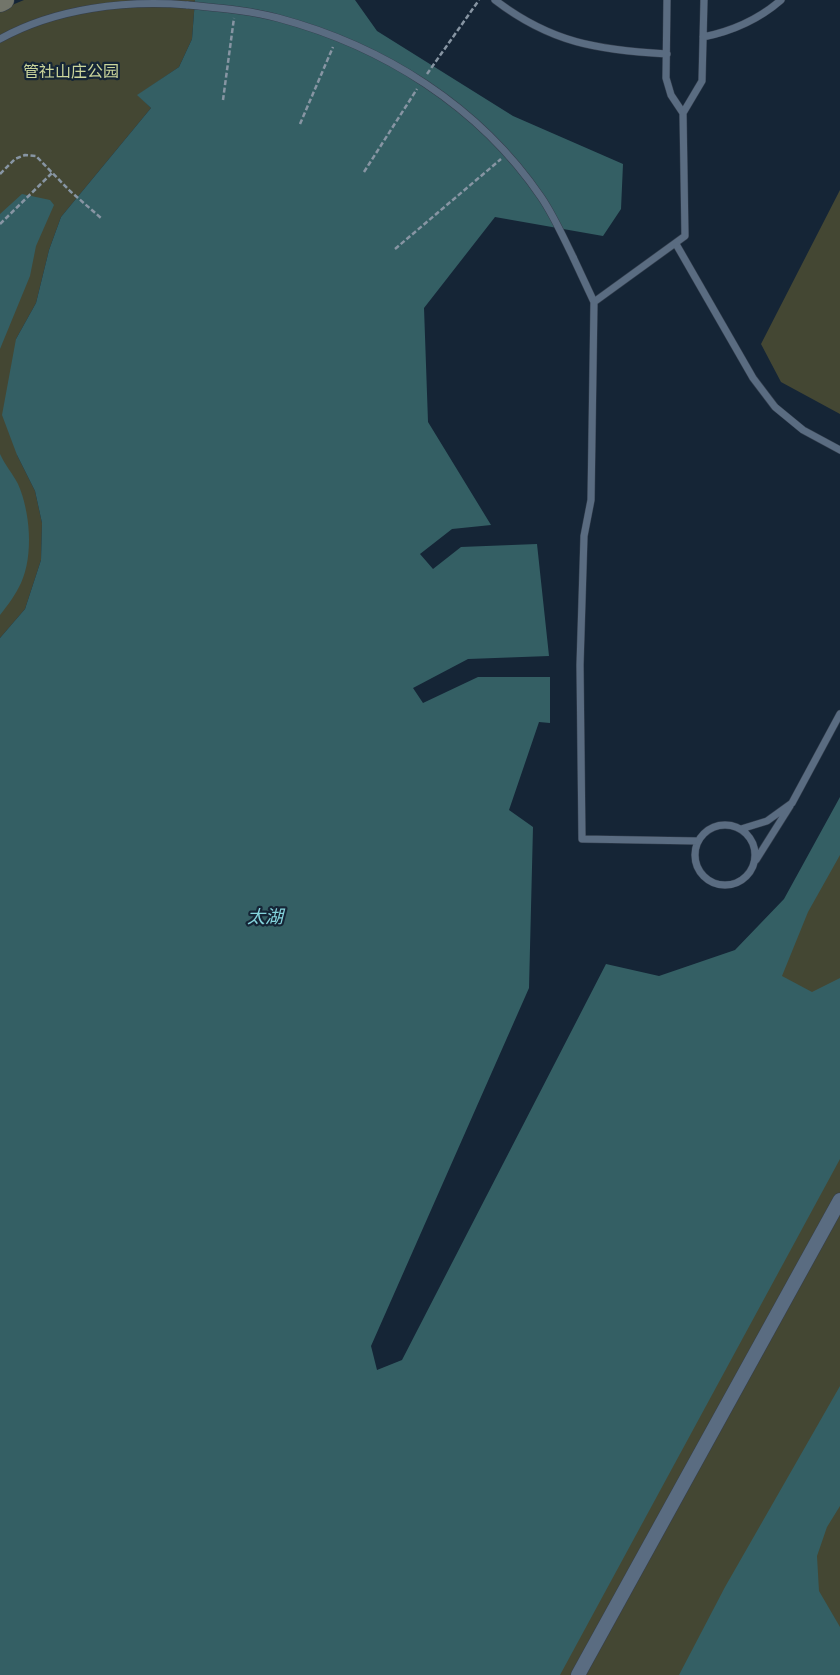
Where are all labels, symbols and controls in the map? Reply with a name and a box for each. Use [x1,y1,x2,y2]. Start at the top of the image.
park label: 管社山庄公园 [23,62,119,82]
water label: 太湖 [247,906,283,928]

